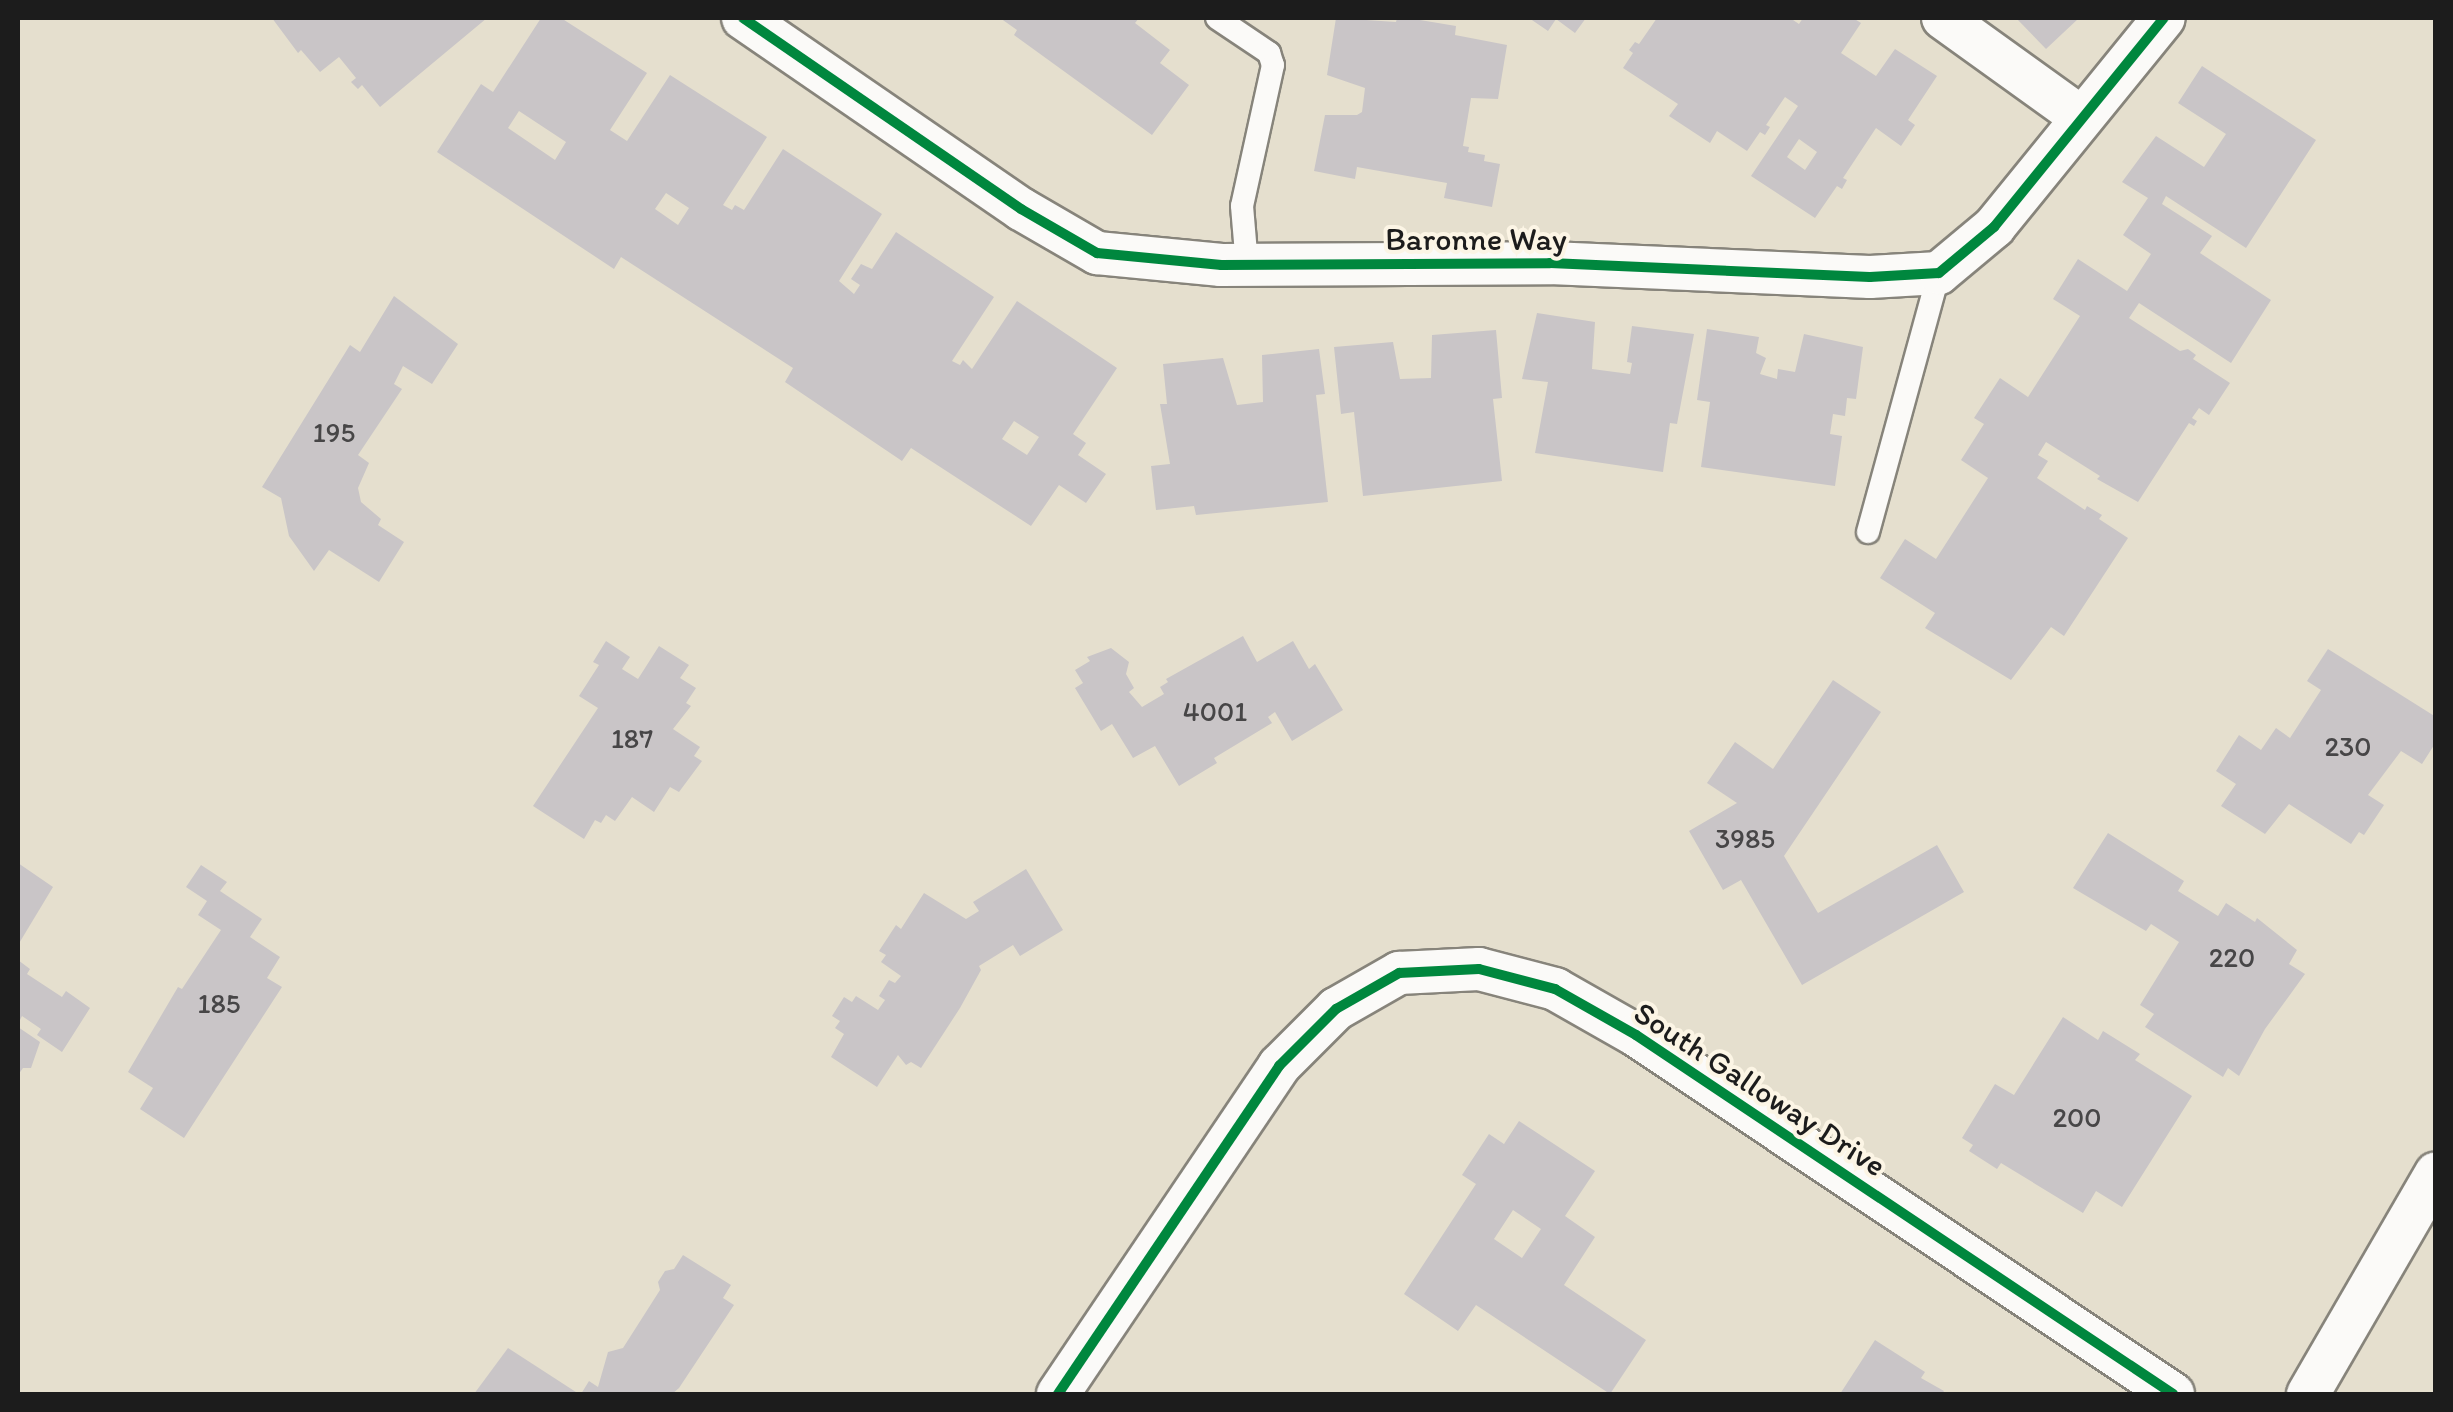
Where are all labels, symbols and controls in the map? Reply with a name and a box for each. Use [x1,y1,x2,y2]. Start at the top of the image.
street label: Baronne Way [1385,220,1567,258]
house number: 195 [313,415,355,449]
house number: 4001 [1183,694,1247,728]
house number: 187 [611,721,653,755]
house number: 230 [2324,729,2372,763]
house number: 3985 [1715,821,1775,855]
house number: 220 [2209,940,2255,974]
house number: 185 [197,986,241,1020]
street label: South Galloway Drive [1627,993,1893,1185]
house number: 200 [2052,1100,2102,1134]

